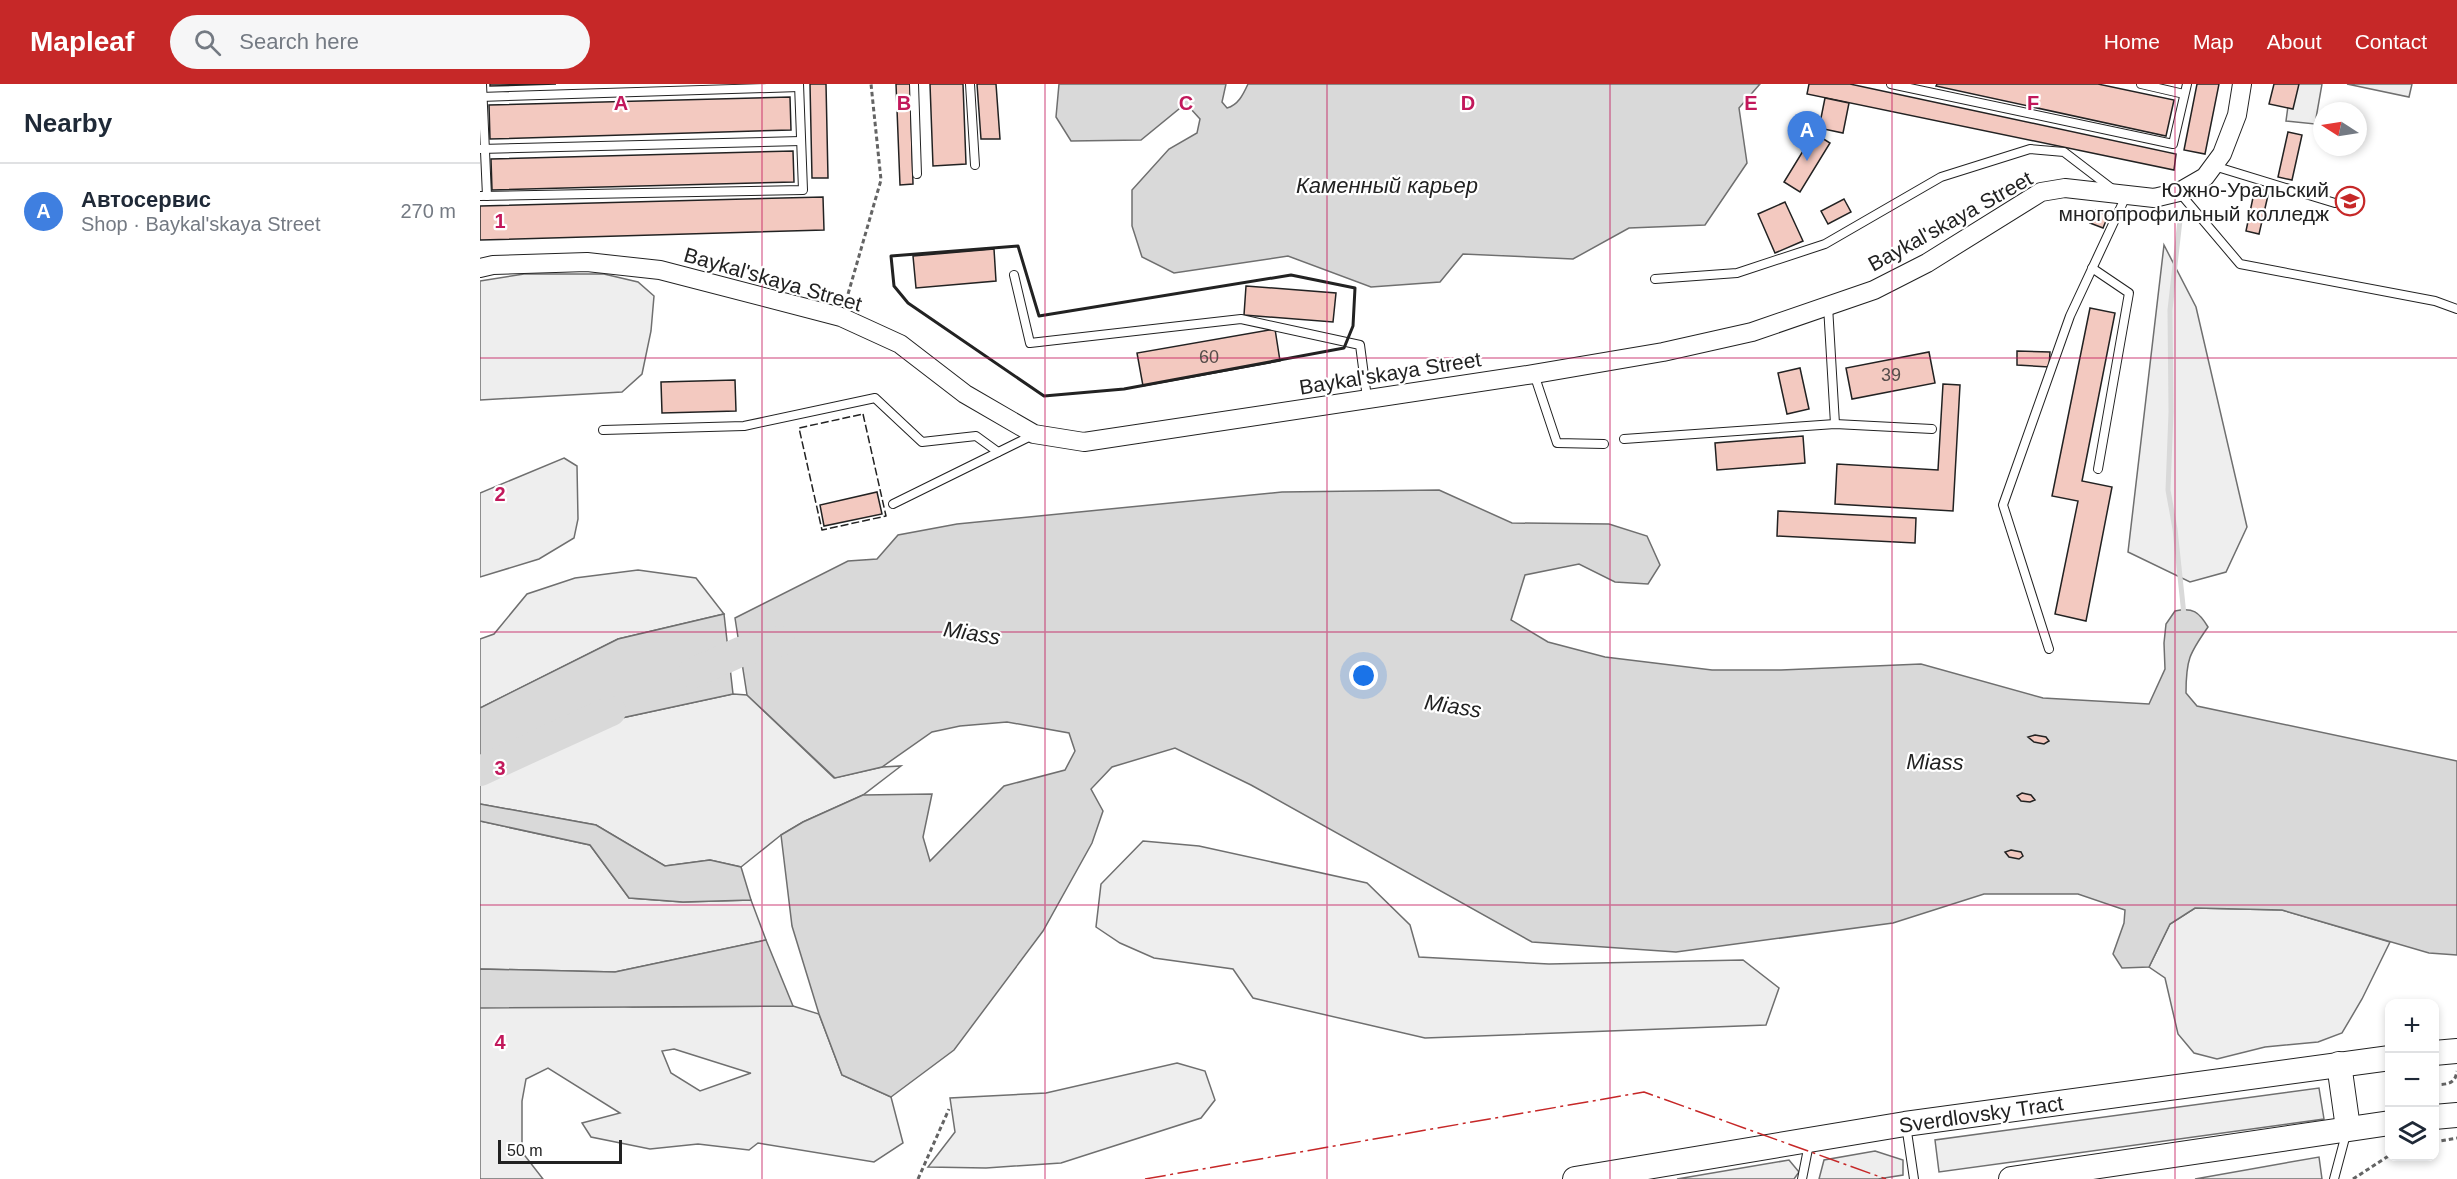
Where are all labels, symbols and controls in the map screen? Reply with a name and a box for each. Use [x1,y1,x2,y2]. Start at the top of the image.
search box [170,15,590,69]
text: Mapleaf [30,26,134,57]
icon: search [191,26,224,59]
text: Search here [239,29,359,54]
text: Home [2104,30,2160,53]
text: Map [2193,30,2234,53]
text: About [2267,30,2322,53]
text: Contact [2355,30,2427,53]
text: A [614,92,628,114]
text: B [897,92,911,114]
text: C [1179,92,1193,114]
text: D [1461,92,1475,114]
text: E [1744,92,1758,114]
text: F [2027,92,2039,114]
north arrow [2313,102,2367,156]
text: Nearby [24,108,112,138]
pin: A [1788,112,1826,161]
street label: Baykal'skaya Street [1864,166,2036,276]
water label: Каменный карьер [1296,173,1478,198]
place label: Южно-Уральский многопрофильный колледж [2059,178,2329,225]
school or university icon: Южно-Уральский многопрофильный колледж [2334,185,2366,217]
text: Автосервис [81,187,211,212]
text: A [36,200,51,222]
text: 270 m [400,200,456,222]
text: 1 [494,210,506,232]
text: Shop · Baykal'skaya Street [81,213,321,235]
street label: Baykal'skaya Street [682,243,865,315]
house number: 60 [1199,347,1219,367]
street label: Baykal'skaya Street [1297,347,1483,399]
house number: 39 [1881,365,1901,385]
text: 2 [494,483,506,505]
water label: Miass [942,616,1002,650]
your location [1349,661,1378,690]
water label: Miass [1423,689,1483,723]
water label: Miass [1906,749,1964,775]
text: 3 [494,757,506,779]
map controls [2385,999,2439,1161]
button: + [2385,999,2439,1053]
text: 4 [494,1031,506,1053]
button: − [2385,1053,2439,1107]
street label: Sverdlovsky Tract [1897,1091,2065,1137]
button: layers [2385,1107,2439,1161]
scale bar [498,1137,622,1164]
text: 50 m [507,1142,543,1159]

